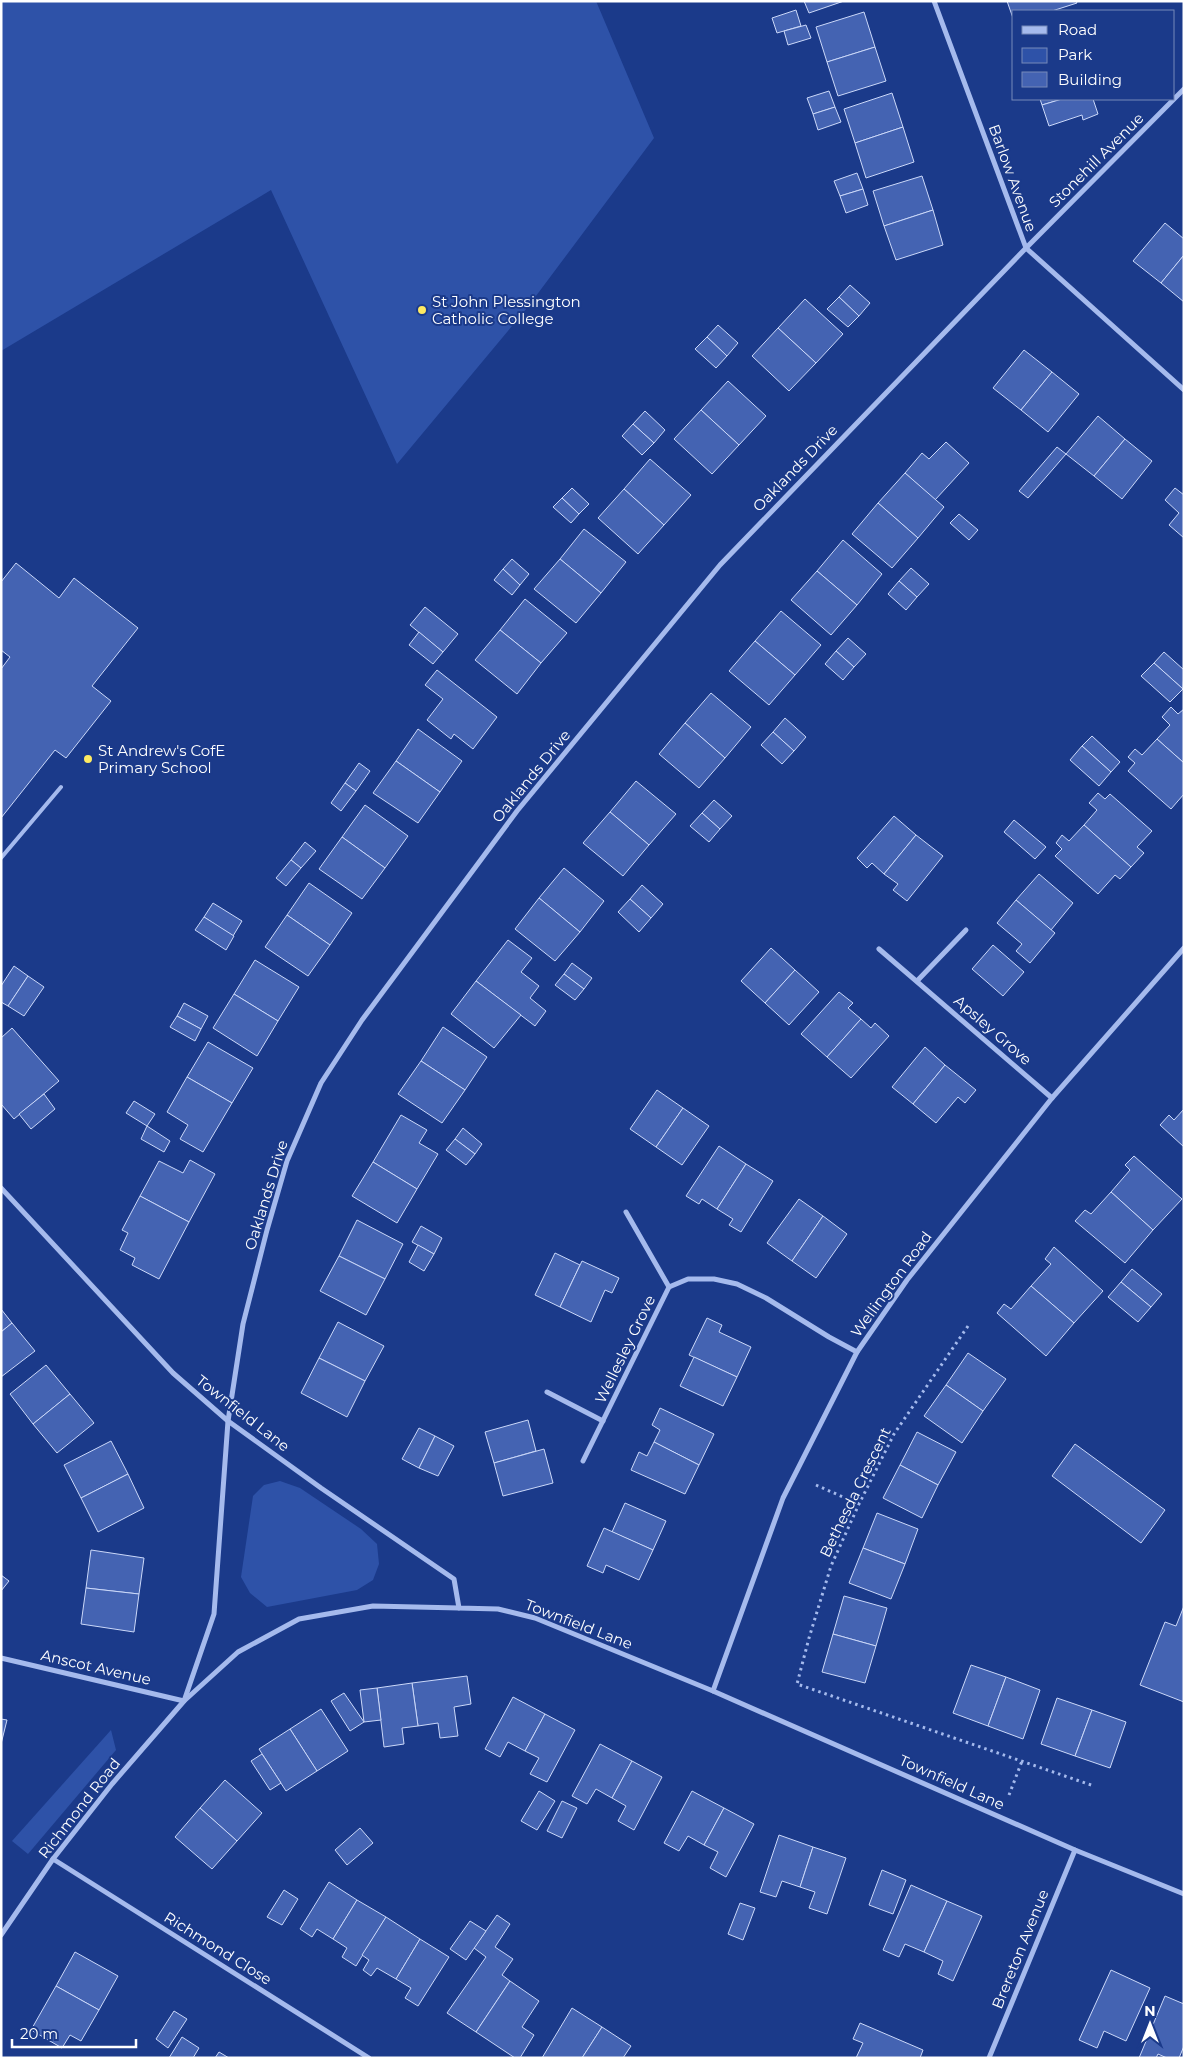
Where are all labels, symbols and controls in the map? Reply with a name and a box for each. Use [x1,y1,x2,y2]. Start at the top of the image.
legend [1012,10,1175,100]
text: Road [1058,20,1097,39]
text: Park [1058,45,1092,64]
text: Building [1058,70,1122,89]
street label: Stonehill Avenue [1045,109,1147,211]
street label: Barlow Avenue [985,122,1041,234]
place label: St John Plessington Catholic College [432,292,581,328]
marker: St John Plessington Catholic College [416,304,428,316]
street label: Oaklands Drive [749,420,841,516]
street label: Oaklands Drive [488,726,574,826]
place label: St Andrew's CofE Primary School [98,741,225,777]
marker: St Andrew's CofE Primary School [82,753,94,765]
street label: Apsley Grove [950,991,1036,1069]
street label: Oaklands Drive [240,1138,292,1252]
street label: Wellington Road [846,1227,936,1341]
street label: Wellesley Grove [591,1292,659,1406]
street label: Townfield Lane [192,1371,294,1455]
street label: Bethesda Crescent [815,1424,895,1560]
street label: Townfield Lane [523,1595,635,1653]
street label: Anscot Avenue [39,1645,153,1689]
street label: Townfield Lane [896,1750,1008,1814]
street label: Richmond Road [34,1754,124,1862]
street label: Brereton Avenue [987,1887,1053,2011]
street label: Richmond Close [161,1907,275,1989]
north arrow [1125,1999,1175,2049]
text: N [1144,2002,1156,2020]
scale bar [12,2016,136,2048]
text: 20 m [20,2024,58,2043]

